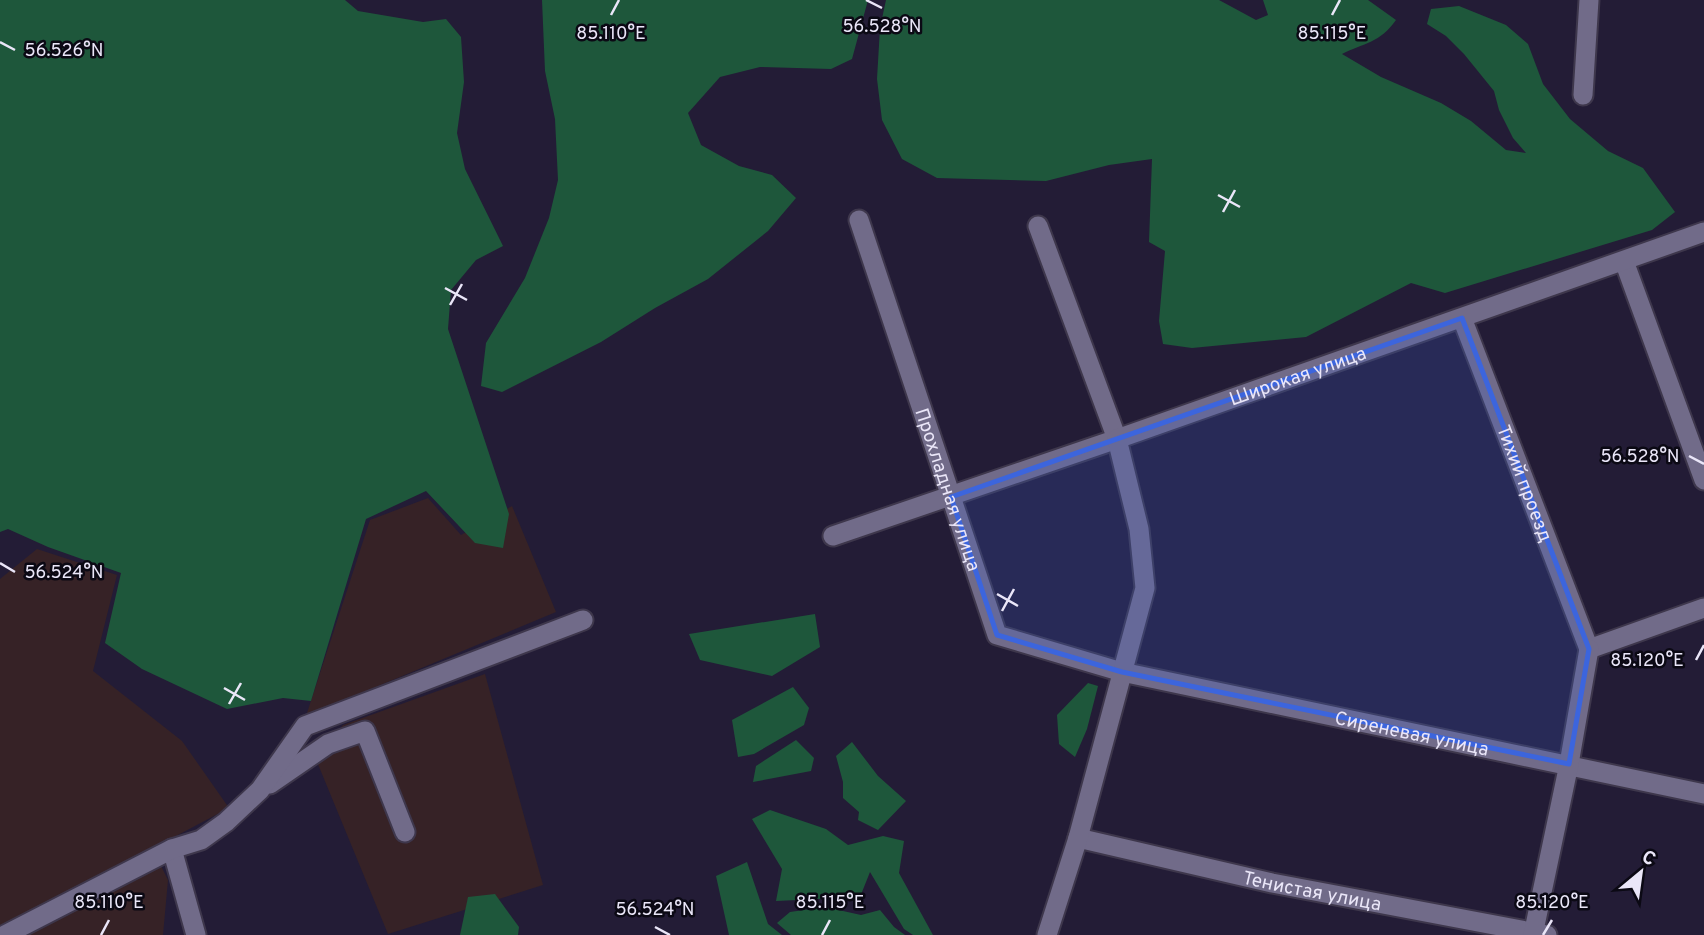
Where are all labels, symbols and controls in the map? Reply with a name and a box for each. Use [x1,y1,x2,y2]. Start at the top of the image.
text: 56.528°N [842,16,922,39]
text: 85.110°E [576,23,646,46]
text: 85.115°E [1298,23,1366,46]
text: 56.526°N [25,40,103,63]
street label: Широкая улица [1226,342,1370,412]
street label: Прохладная улица [908,405,985,575]
street label: Тихий проезд [1490,422,1557,546]
text: 56.528°N [1600,446,1680,469]
text: 56.524°N [24,562,104,585]
text: 85.120°E [1610,650,1684,673]
street label: Сиреневая улица [1332,707,1491,763]
north arrow [1606,837,1676,907]
text: С [1637,845,1659,872]
street label: Тенистая улица [1240,867,1383,917]
text: 85.110°E [74,892,144,915]
text: 85.115°E [796,892,864,915]
text: 85.120°E [1515,892,1589,915]
text: 56.524°N [615,899,695,922]

